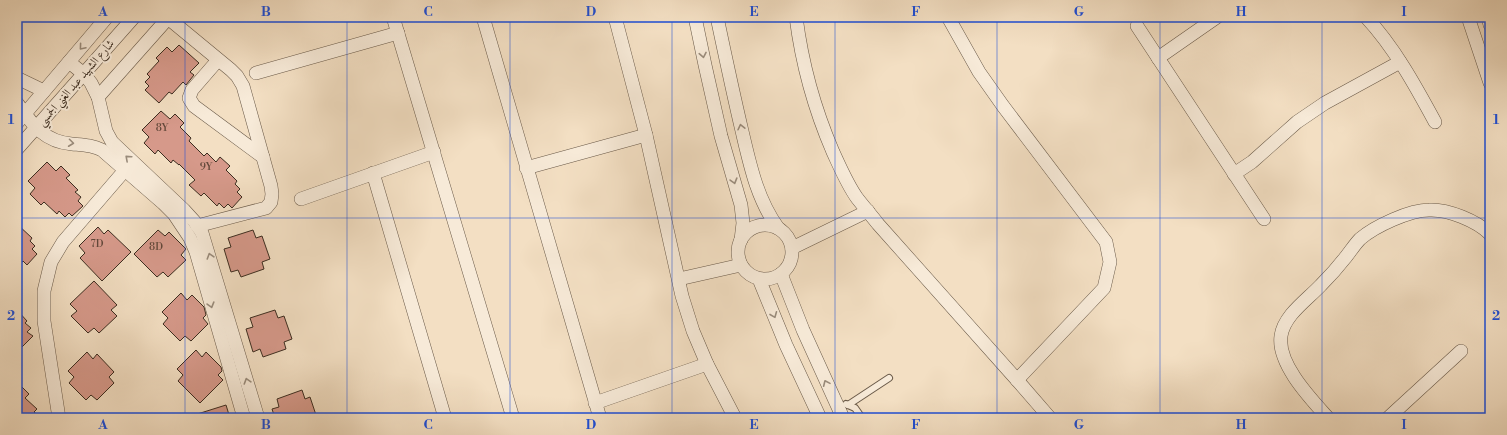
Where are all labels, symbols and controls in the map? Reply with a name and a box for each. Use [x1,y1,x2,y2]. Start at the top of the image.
text: A [97,4,108,20]
text: B [261,4,271,20]
text: C [423,4,433,20]
text: D [586,4,596,20]
text: E [749,4,759,20]
text: F [911,4,921,20]
text: G [1074,4,1085,20]
text: H [1236,4,1247,20]
text: I [1401,4,1407,20]
street label: شارع الشهيد عبد الغني الجمسي [34,36,121,132]
one-way arrow [79,42,86,49]
one-way arrow [698,52,706,58]
text: 1 [8,112,15,128]
text: 1 [1493,112,1500,128]
house number: 8Y [156,122,169,134]
one-way arrow [738,123,746,130]
one-way arrow [67,139,74,148]
one-way arrow [125,155,133,163]
house number: 9Y [200,161,213,173]
one-way arrow [729,178,738,185]
house number: 7D [91,238,104,250]
house number: 8D [149,241,163,253]
one-way arrow [206,253,215,260]
one-way arrow [206,301,215,308]
text: 2 [7,308,15,324]
text: 2 [1492,308,1500,324]
one-way arrow [769,312,777,319]
one-way arrow [243,377,252,384]
one-way arrow [823,379,831,387]
text: A [97,417,108,433]
text: B [261,417,271,433]
text: C [423,417,433,433]
text: D [586,417,596,433]
text: E [749,417,759,433]
text: F [911,417,921,433]
text: G [1074,417,1085,433]
text: H [1236,417,1247,433]
text: I [1401,417,1407,433]

